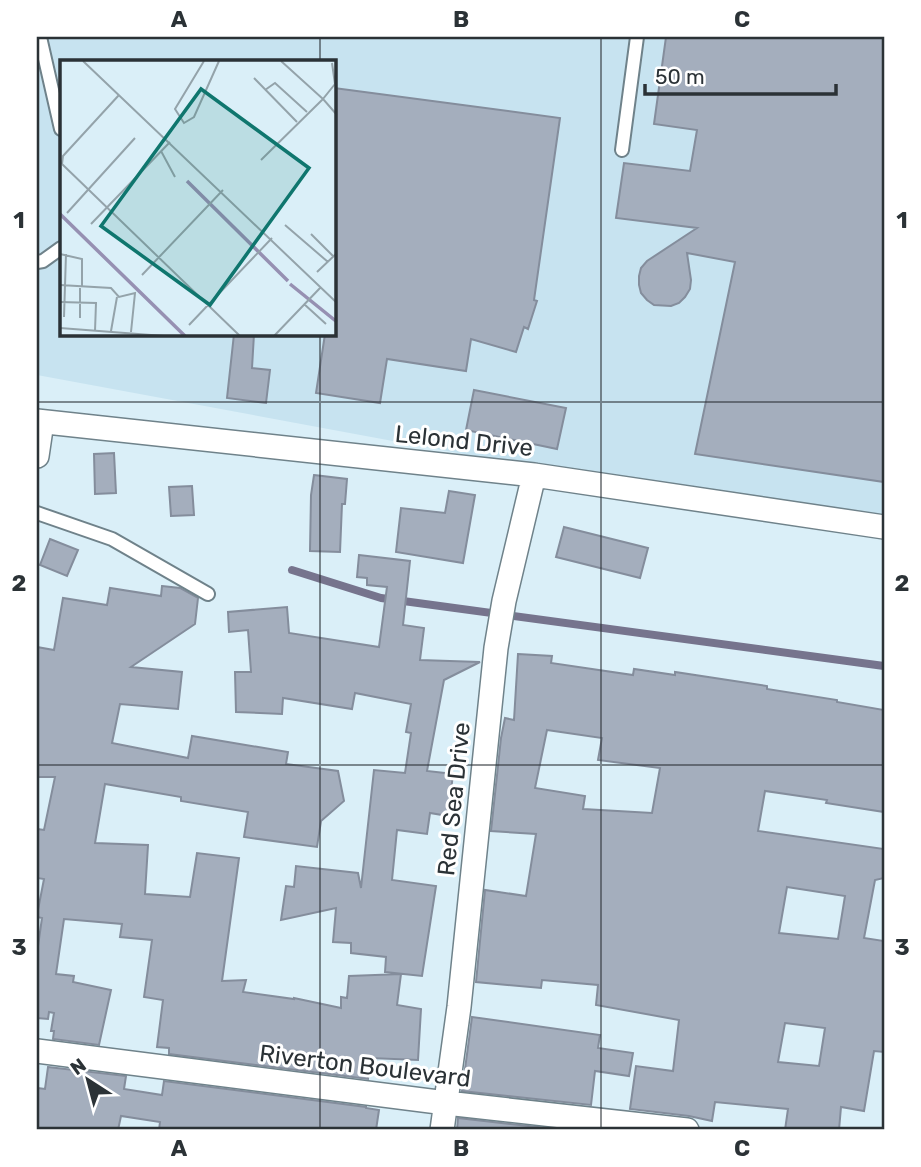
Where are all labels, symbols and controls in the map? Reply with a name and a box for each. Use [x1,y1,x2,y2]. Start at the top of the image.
text: A [171,5,188,33]
text: B [453,5,469,33]
text: C [734,5,750,33]
scale bar [645,52,835,96]
inset map [60,60,336,336]
text: 50 m [655,64,705,89]
text: 1 [13,206,25,234]
text: 1 [896,206,908,234]
street label: Lelond Drive [394,420,534,462]
text: 2 [12,569,26,597]
text: 2 [895,569,909,597]
street label: Red Sea Drive [432,721,476,877]
text: 3 [11,933,27,961]
text: 3 [894,933,910,961]
street label: Riverton Boulevard [258,1039,472,1093]
north arrow [52,1044,122,1114]
text: N [66,1053,91,1080]
text: A [171,1134,188,1162]
text: B [453,1134,469,1162]
text: C [734,1134,750,1162]

